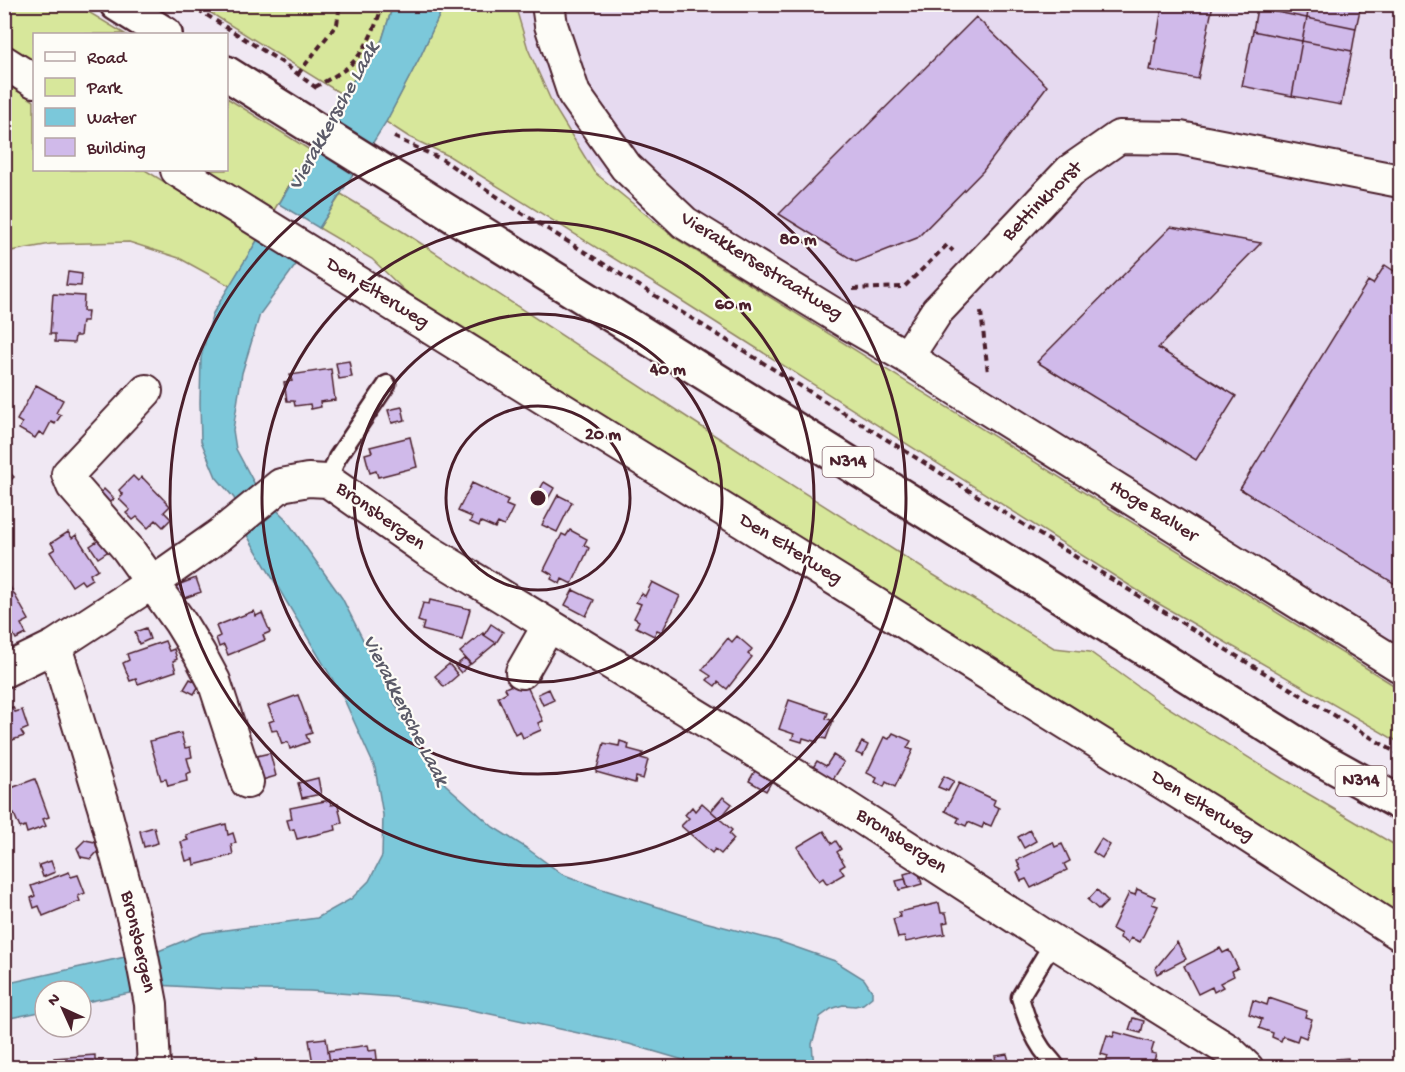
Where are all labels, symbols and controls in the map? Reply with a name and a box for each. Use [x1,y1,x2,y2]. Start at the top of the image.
legend [33,33,228,171]
water label: Vierakkersche Laak [284,36,387,195]
text: Road [87,49,128,70]
text: Park [86,79,123,100]
text: Water [87,109,137,130]
text: Building [86,139,146,160]
street label: Bettinkhorst [998,156,1089,247]
street label: Vierakkersestraatweg [675,207,846,326]
text: 80 m [779,230,817,251]
street label: Den Elterweg [319,252,433,335]
text: 60 m [715,295,751,316]
text: 40 m [649,360,686,381]
text: 20 m [585,425,621,446]
road number: N314 [822,447,874,477]
street label: Hoge Balver [1104,476,1203,549]
street label: Bronsbergen [330,477,429,556]
centre of rings [528,488,548,508]
street label: Den Elterweg [732,508,846,591]
water label: Vierakkersche Laak [355,632,454,793]
street label: Den Elterweg [1144,765,1258,848]
road number: N314 [1336,766,1386,796]
street label: Bronsbergen [850,804,951,880]
street label: Bronsbergen [114,888,160,996]
north arrow [33,979,93,1039]
text: N [44,990,66,1011]

